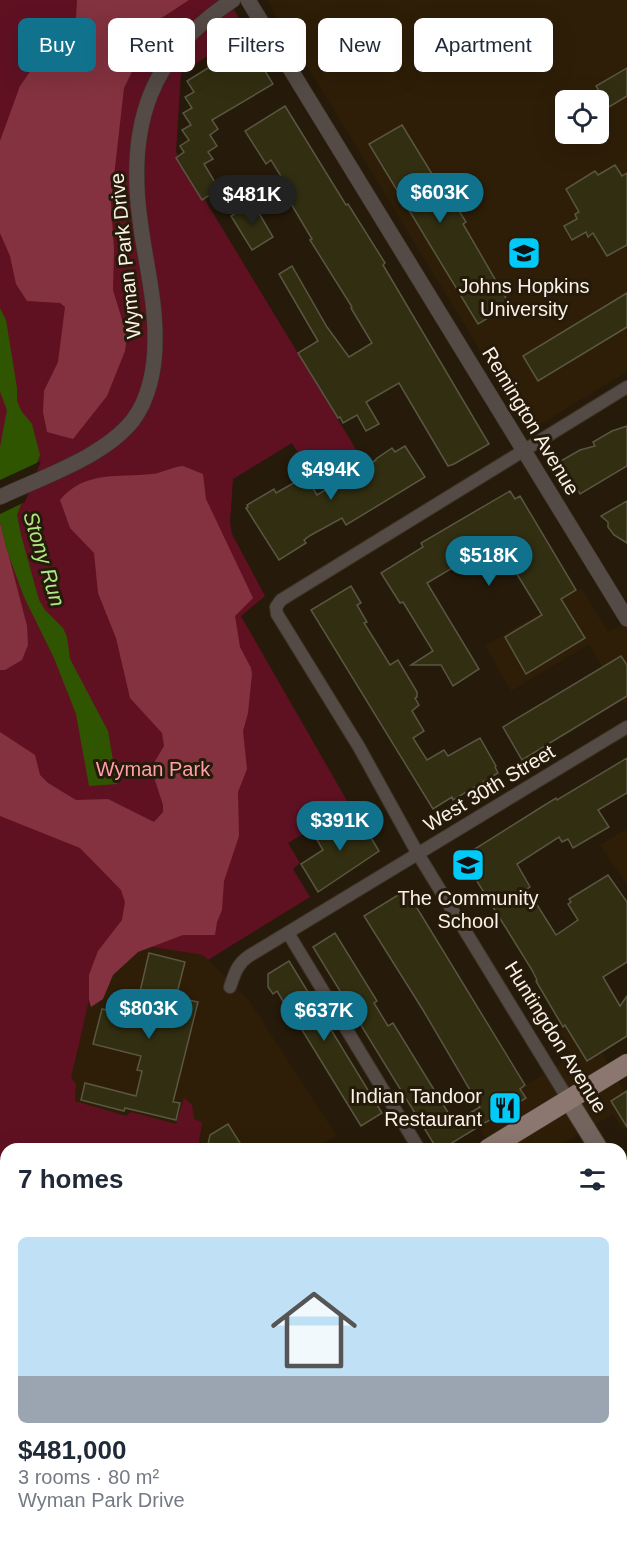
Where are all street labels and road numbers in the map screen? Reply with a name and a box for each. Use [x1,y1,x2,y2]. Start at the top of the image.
street label: Wyman Park Drive [105,172,145,340]
street label: Remington Avenue [478,343,584,499]
street label: West 30th Street [420,740,559,836]
street label: Huntingdon Avenue [501,957,611,1117]

